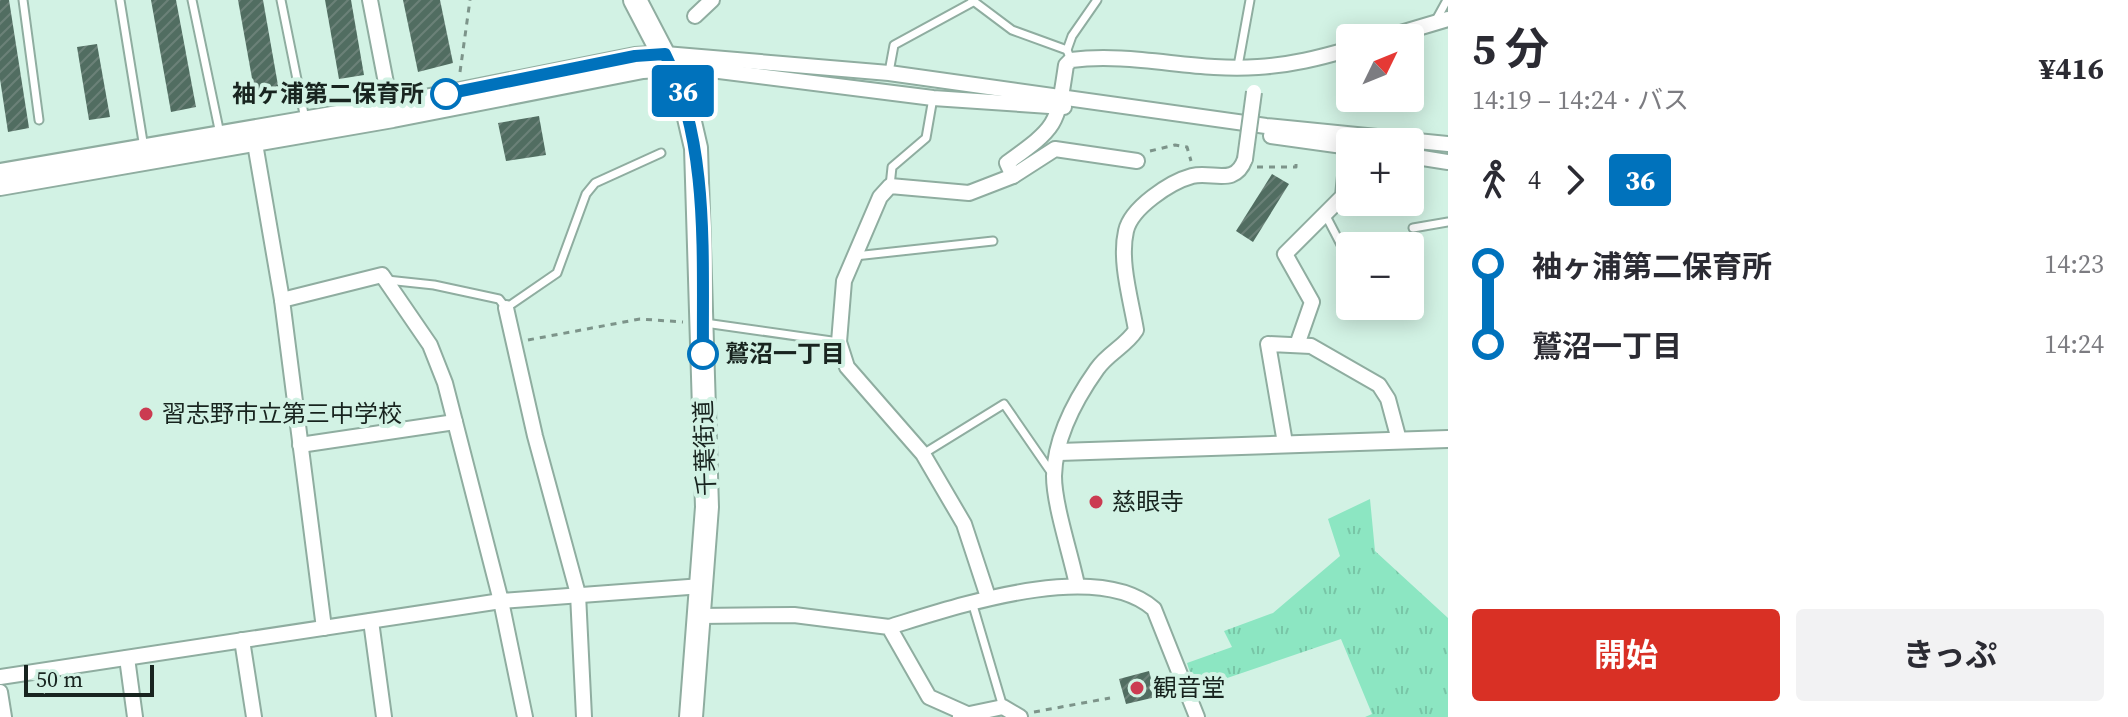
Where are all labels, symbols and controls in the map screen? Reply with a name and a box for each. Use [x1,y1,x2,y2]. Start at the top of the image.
text: 5 分 [1472,18,1549,79]
north arrow [1336,24,1424,112]
map controls [1336,24,1424,320]
text: ¥416 [2039,48,2104,89]
line badge: 36 [647,65,719,117]
text: 36 [668,72,698,110]
place label: 袖ヶ浦第二保育所 [232,77,424,110]
marker: 袖ヶ浦第二保育所 [431,79,461,109]
text: 14:19 – 14:24 · バス [1472,82,1689,118]
button: + [1336,128,1424,216]
icon: walk [1472,158,1516,202]
icon: forward [1553,158,1597,202]
text: 36 [1625,161,1655,199]
text: 4 [1528,162,1541,198]
button: − [1336,232,1424,320]
text: 袖ヶ浦第二保育所 [1532,246,1772,287]
text: 14:23 [2044,246,2104,282]
text: 鷲沼一丁目 [1532,326,1682,367]
text: 14:24 [2044,326,2104,362]
place label: 鷲沼一丁目 [725,337,845,370]
marker: 鷲沼一丁目 [688,339,718,369]
place label: 習志野市立第三中学校 [162,397,402,430]
street label: 千葉街道 [686,399,723,497]
marker: 習志野市立第三中学校 [137,405,155,423]
place label: 慈眼寺 [1112,485,1184,518]
marker: 慈眼寺 [1087,493,1105,511]
button: 開始 [1472,609,1780,701]
button: きっぷ [1796,609,2104,701]
scale bar [24,661,154,697]
text: 50 m [36,664,83,694]
place label: 観音堂 [1153,671,1225,704]
marker: 観音堂 [1128,679,1146,697]

